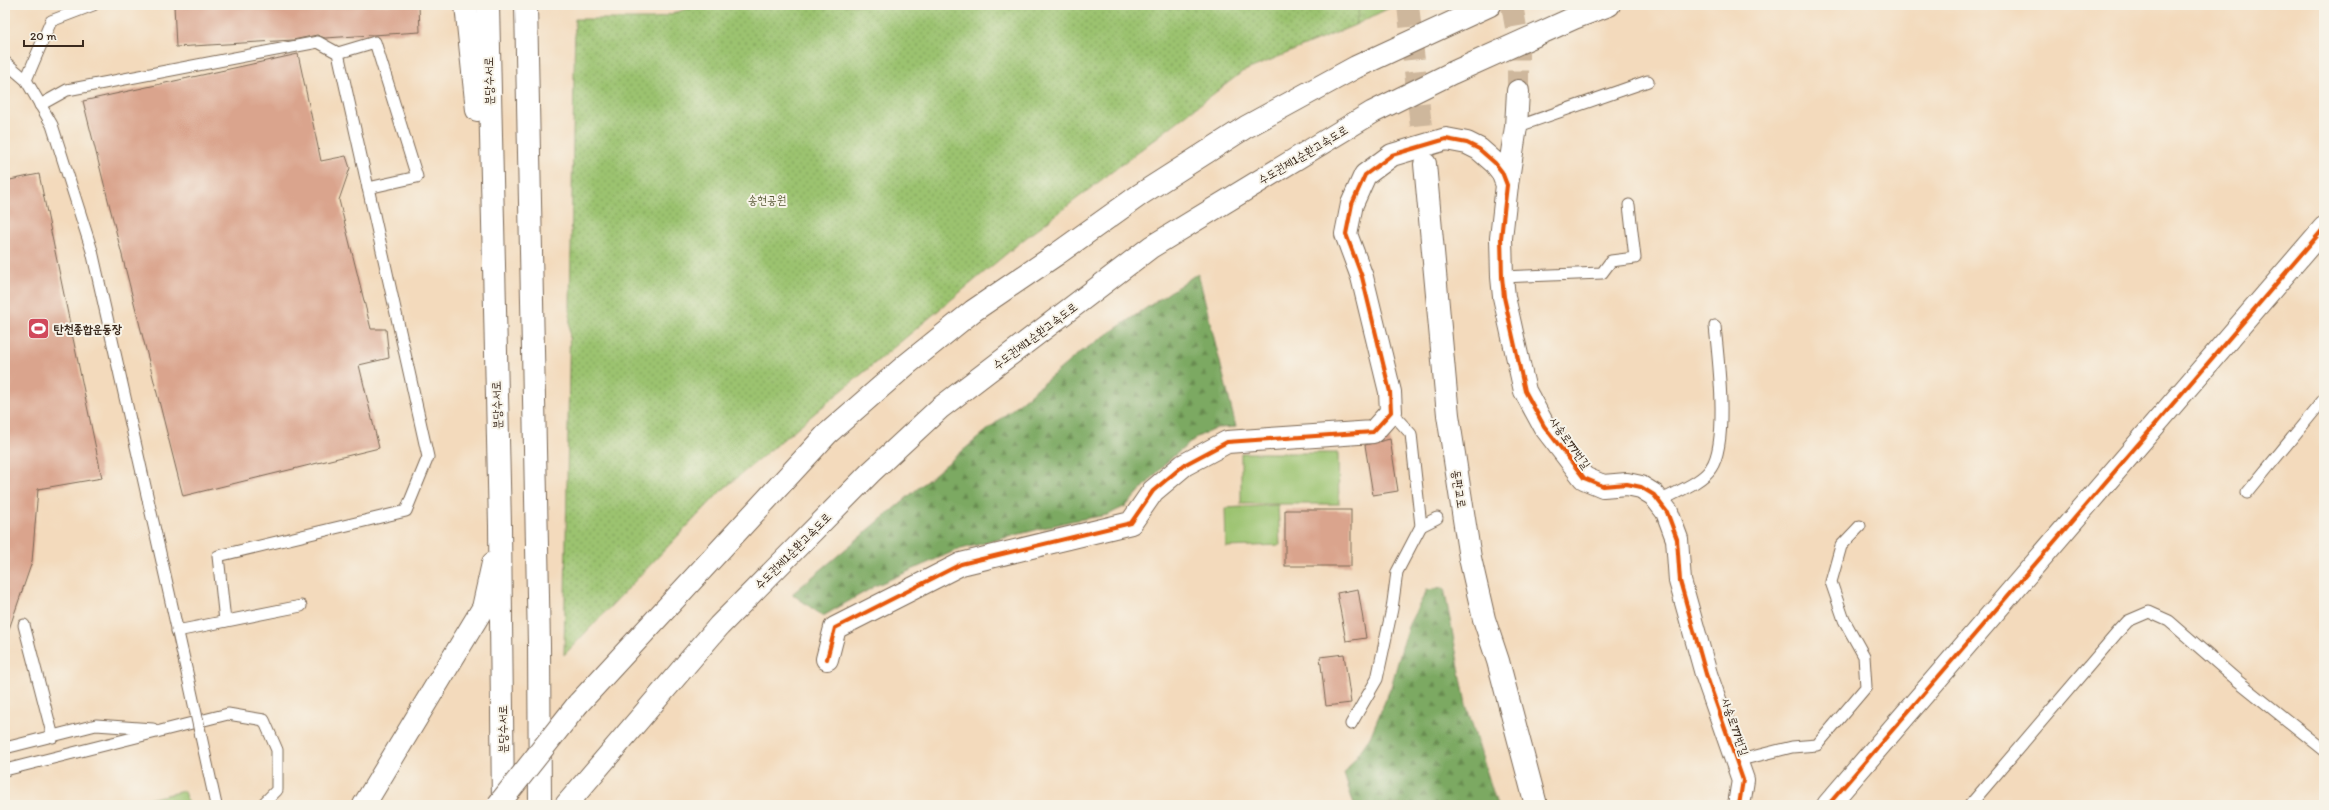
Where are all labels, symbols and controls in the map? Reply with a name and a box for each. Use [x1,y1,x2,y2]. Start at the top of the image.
scale bar [24,22,83,48]
text: 20 m [30,29,57,43]
street label: 분당수서로 [482,57,496,105]
street label: 수도권제1순환고속도로 [1256,123,1350,187]
park label: 송현공원 [748,193,786,207]
street label: 수도권제1순환고속도로 [990,300,1080,372]
sports icon: 탄천종합운동장 [25,316,51,342]
place label: 탄천종합운동장 [54,322,122,336]
street label: 분당수서로 [489,381,505,429]
street label: 사송로77번길 [1547,415,1594,472]
street label: 동판교로 [1449,469,1469,509]
street label: 수도권제1순환고속도로 [752,510,834,592]
street label: 사송로77번길 [1719,696,1752,758]
street label: 분당수서로 [496,705,510,753]

